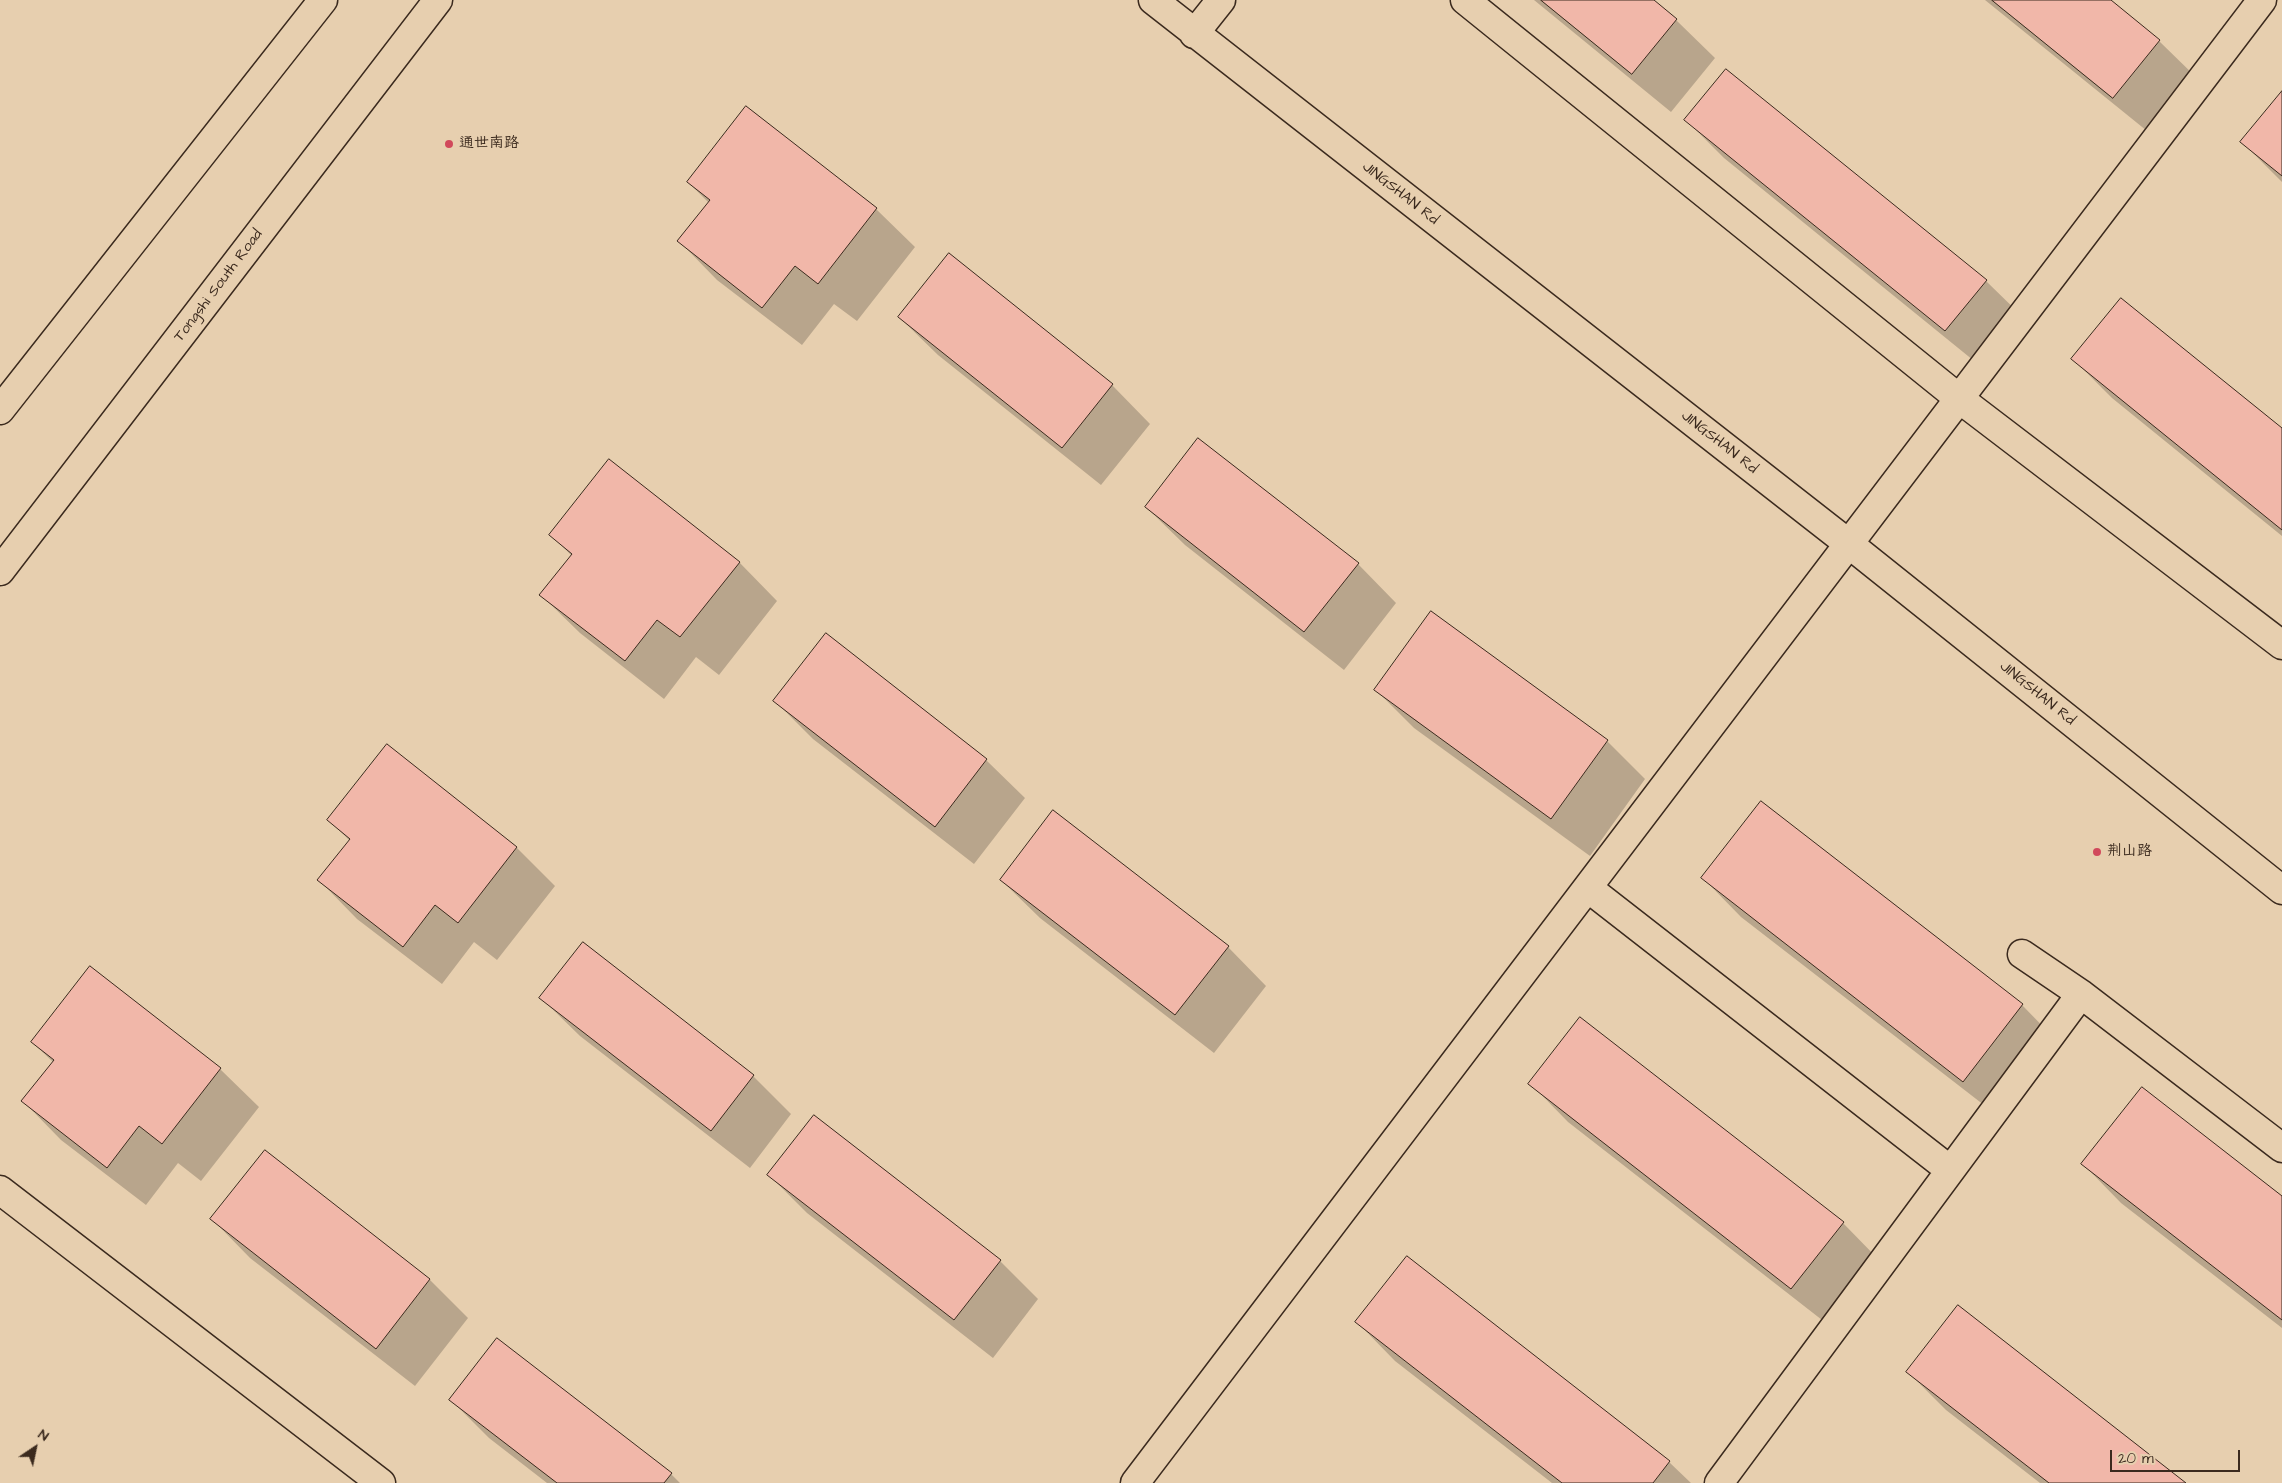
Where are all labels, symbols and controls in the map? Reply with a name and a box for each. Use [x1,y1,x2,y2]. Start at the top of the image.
place label: 通世南路 [459,135,519,153]
marker: 通世南路 [443,138,455,150]
street label: JINGSHAN Rd [1358,159,1442,229]
street label: Tongshi South Road [171,226,267,346]
street label: JINGSHAN Rd [1677,408,1761,478]
street label: JINGSHAN Rd [1996,658,2078,730]
place label: 荆山路 [2107,843,2152,861]
marker: 荆山路 [2091,846,2103,858]
north arrow [10,1423,60,1473]
text: N [34,1425,53,1446]
scale bar [2112,1440,2242,1472]
text: 20 m [2118,1448,2154,1469]

